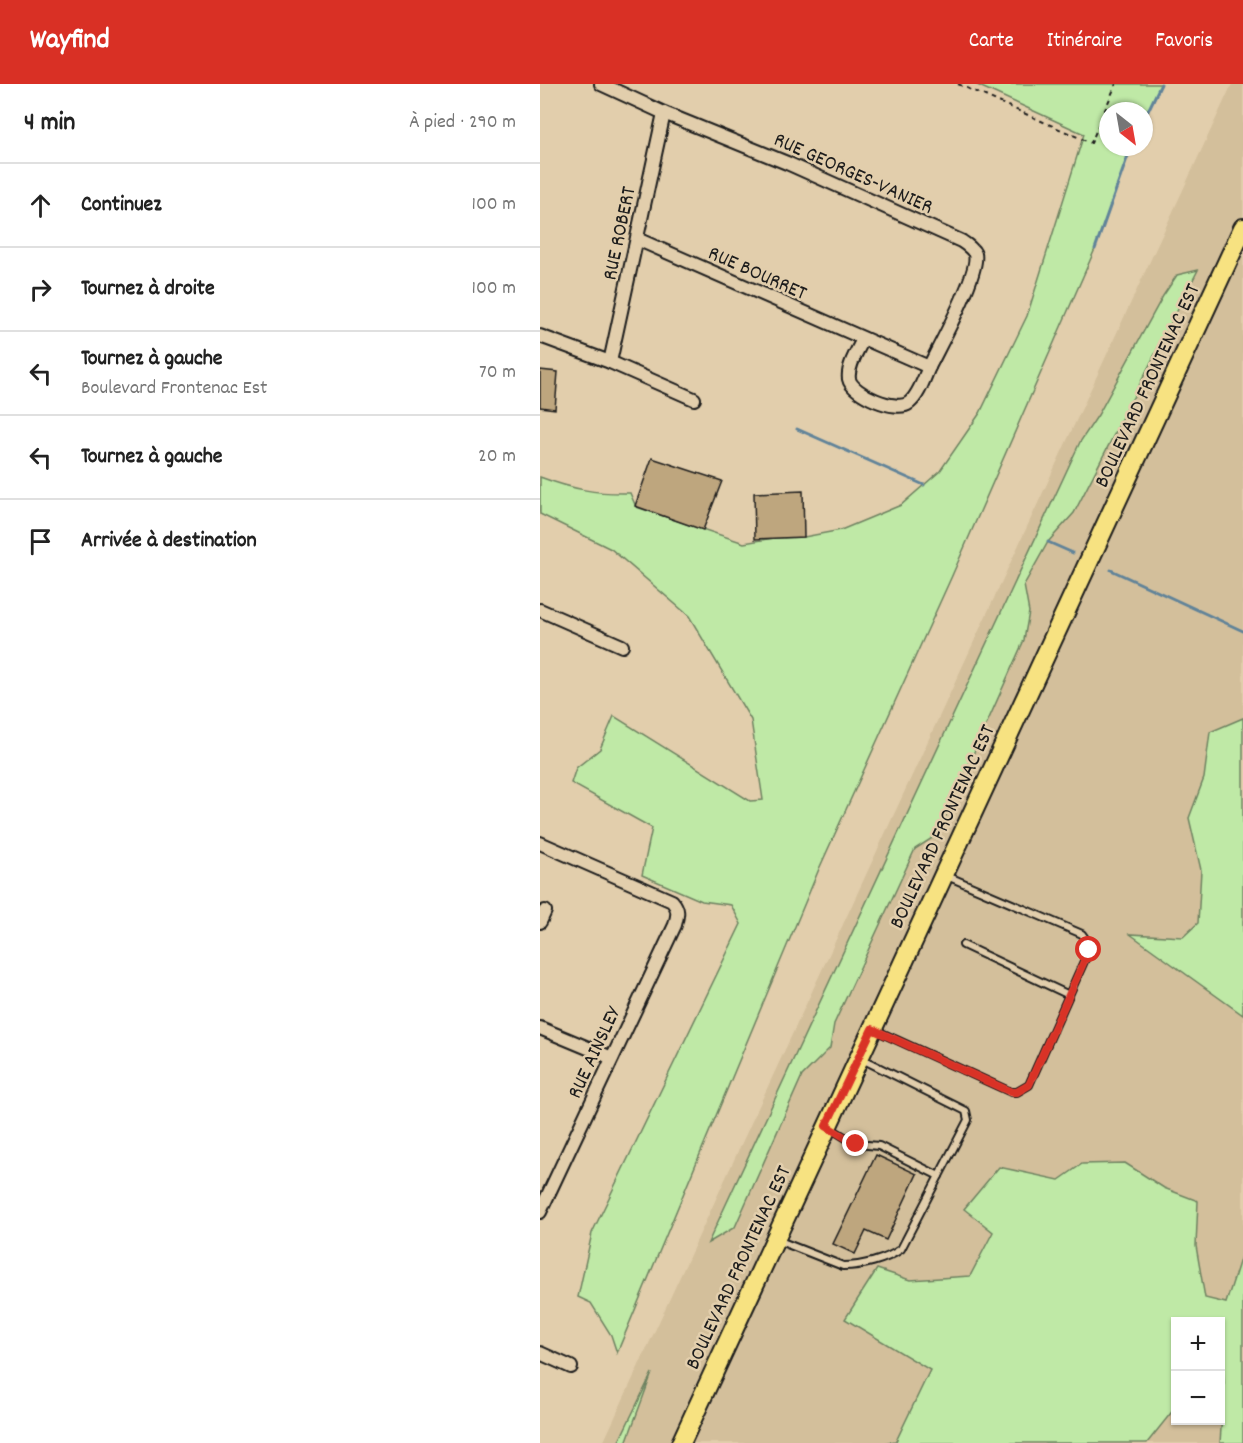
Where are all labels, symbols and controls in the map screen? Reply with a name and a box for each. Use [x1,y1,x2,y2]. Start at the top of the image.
text: Wayfind [30,22,110,62]
text: Carte [969,27,1014,57]
text: Itinéraire [1047,27,1122,57]
text: Favoris [1155,27,1213,57]
north arrow [1099,102,1153,156]
text: 4 min [24,105,75,142]
text: À pied · 290 m [409,109,516,137]
street label: RUE GEORGES-VANIER [768,126,937,223]
street label: RUE ROBERT [596,183,646,283]
icon: ahead [24,189,57,222]
text: Continuez [81,190,162,221]
text: 100 m [472,191,516,219]
street label: RUE BOURRET [703,240,811,310]
icon: right [24,273,57,306]
text: Tournez à droite [81,274,215,305]
text: 100 m [472,275,516,303]
street label: BOULEVARD FRONTENAC EST [1088,279,1209,493]
text: Tournez à gauche [81,344,223,375]
icon: left [24,357,57,390]
text: 70 m [479,359,516,387]
text: Boulevard Frontenac Est [81,375,267,403]
icon: left [24,441,57,474]
text: Tournez à gauche [81,442,223,473]
text: 20 m [478,443,516,471]
icon: arrive [24,525,57,558]
text: Arrivée à destination [81,526,257,557]
street label: BOULEVARD FRONTENAC EST [883,720,1004,934]
route start [1075,936,1101,962]
street label: RUE AINSLEY [561,1001,631,1104]
route end [842,1130,868,1156]
street label: BOULEVARD FRONTENAC EST [679,1161,800,1375]
map controls [1171,1317,1225,1425]
button: + [1171,1317,1225,1371]
button: − [1171,1371,1225,1425]

